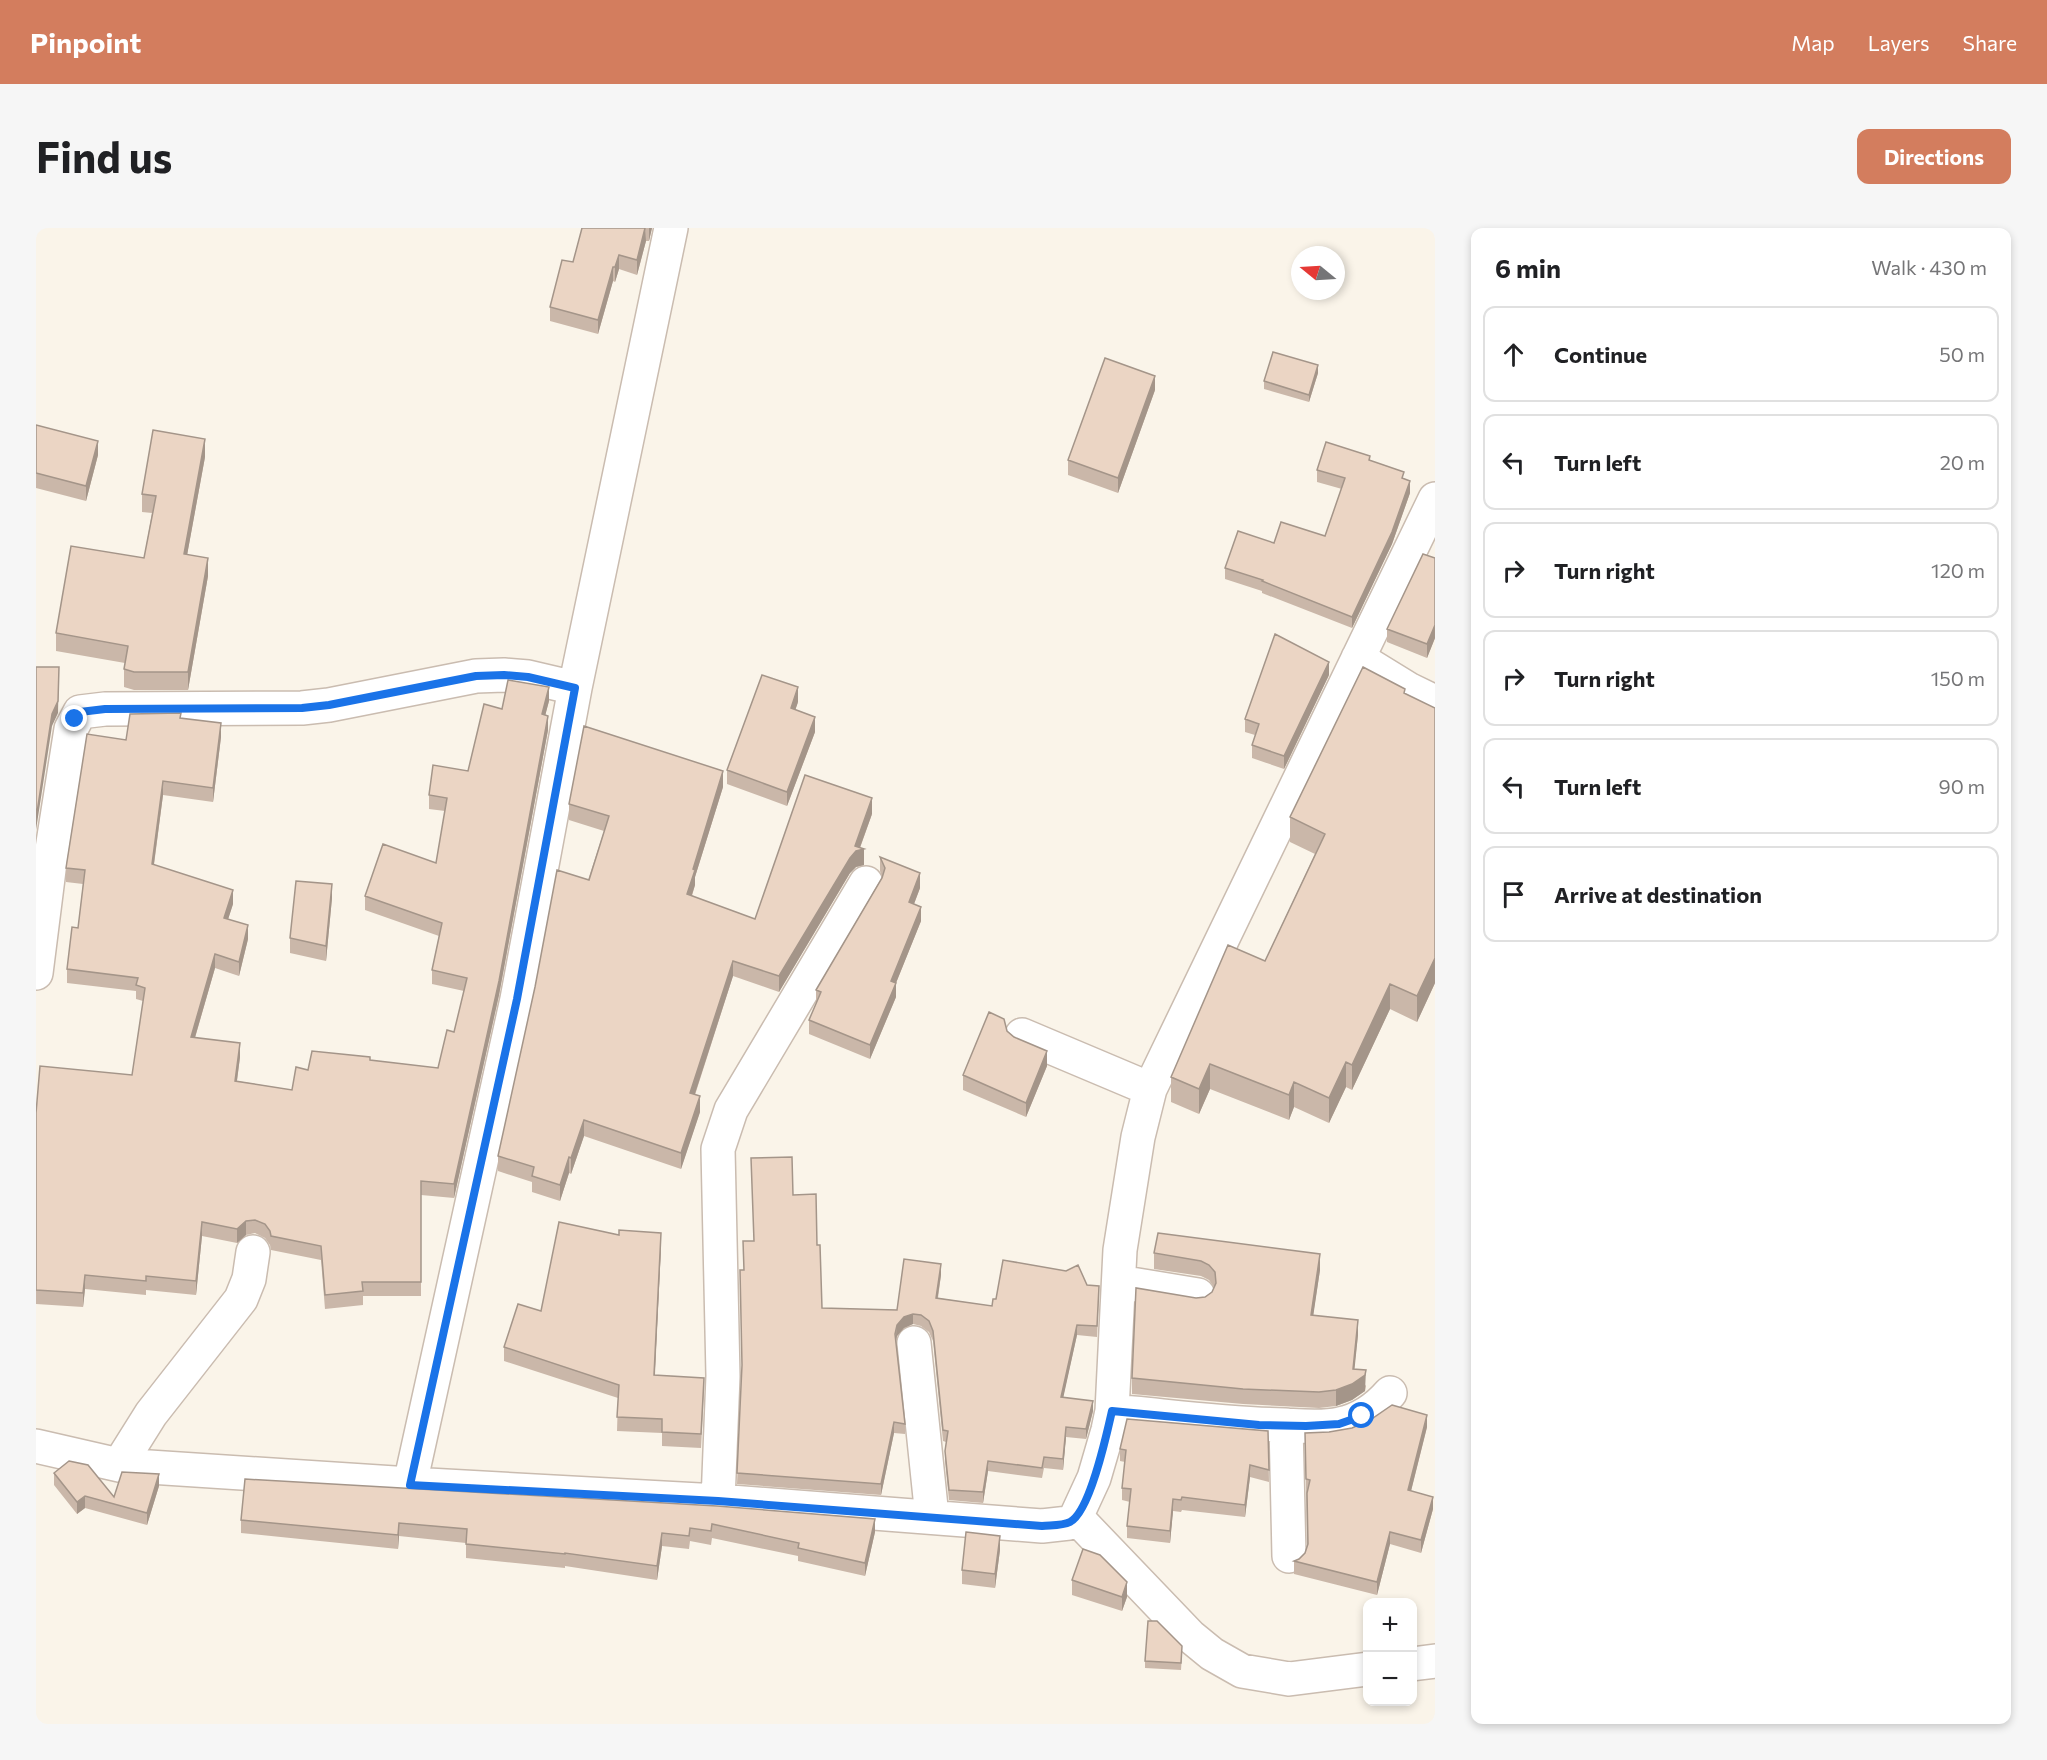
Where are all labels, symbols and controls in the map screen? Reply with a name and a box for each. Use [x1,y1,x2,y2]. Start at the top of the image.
text: Pinpoint [30,25,141,59]
text: Map [1791,30,1835,55]
text: Layers [1868,30,1930,55]
text: Share [1963,30,2017,55]
button: Directions [1857,129,2011,184]
text: Find us [36,130,172,182]
north arrow [1291,246,1345,300]
text: 6 min [1495,252,1561,283]
text: Walk · 430 m [1871,255,1987,279]
icon: ahead [1497,338,1530,371]
text: Continue [1554,341,1647,368]
text: 50 m [1939,342,1985,366]
icon: left [1497,446,1530,479]
text: Turn left [1554,449,1641,476]
text: 20 m [1940,450,1985,474]
icon: right [1497,554,1530,587]
text: Turn right [1554,557,1655,584]
text: 120 m [1931,558,1985,582]
icon: right [1497,662,1530,695]
text: Turn right [1554,665,1655,692]
text: 150 m [1931,666,1985,690]
route end [61,705,87,731]
icon: left [1497,770,1530,803]
text: Turn left [1554,773,1641,800]
text: 90 m [1939,774,1985,798]
icon: arrive [1497,878,1530,911]
text: Arrive at destination [1554,881,1762,908]
route start [1348,1402,1374,1428]
map controls [1363,1598,1417,1706]
button: + [1363,1598,1417,1652]
button: − [1363,1652,1417,1706]

